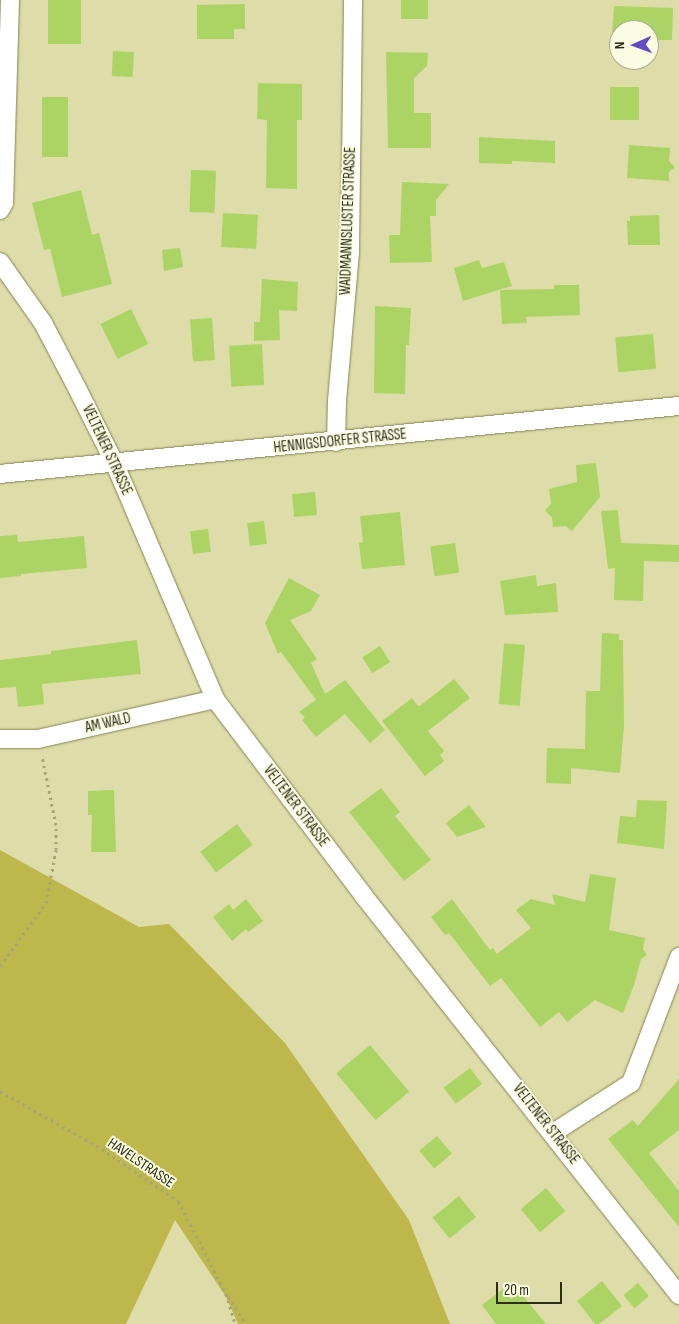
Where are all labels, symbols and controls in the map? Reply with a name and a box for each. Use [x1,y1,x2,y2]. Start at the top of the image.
north arrow [609,20,659,70]
text: N [611,41,628,50]
street label: WAIDMANNSLUSTER STRASSE [336,147,360,295]
street label: VELTENER STRASSE [78,402,136,498]
street label: HENNIGSDORFER STRASSE [273,425,407,457]
street label: AM WALD [83,709,133,737]
street label: VELTENER STRASSE [260,762,332,850]
street label: VELTENER STRASSE [509,1080,583,1168]
street label: HAVELSTRASSE [104,1134,178,1192]
scale bar [499,1272,565,1304]
text: 20 m [504,1281,529,1300]

